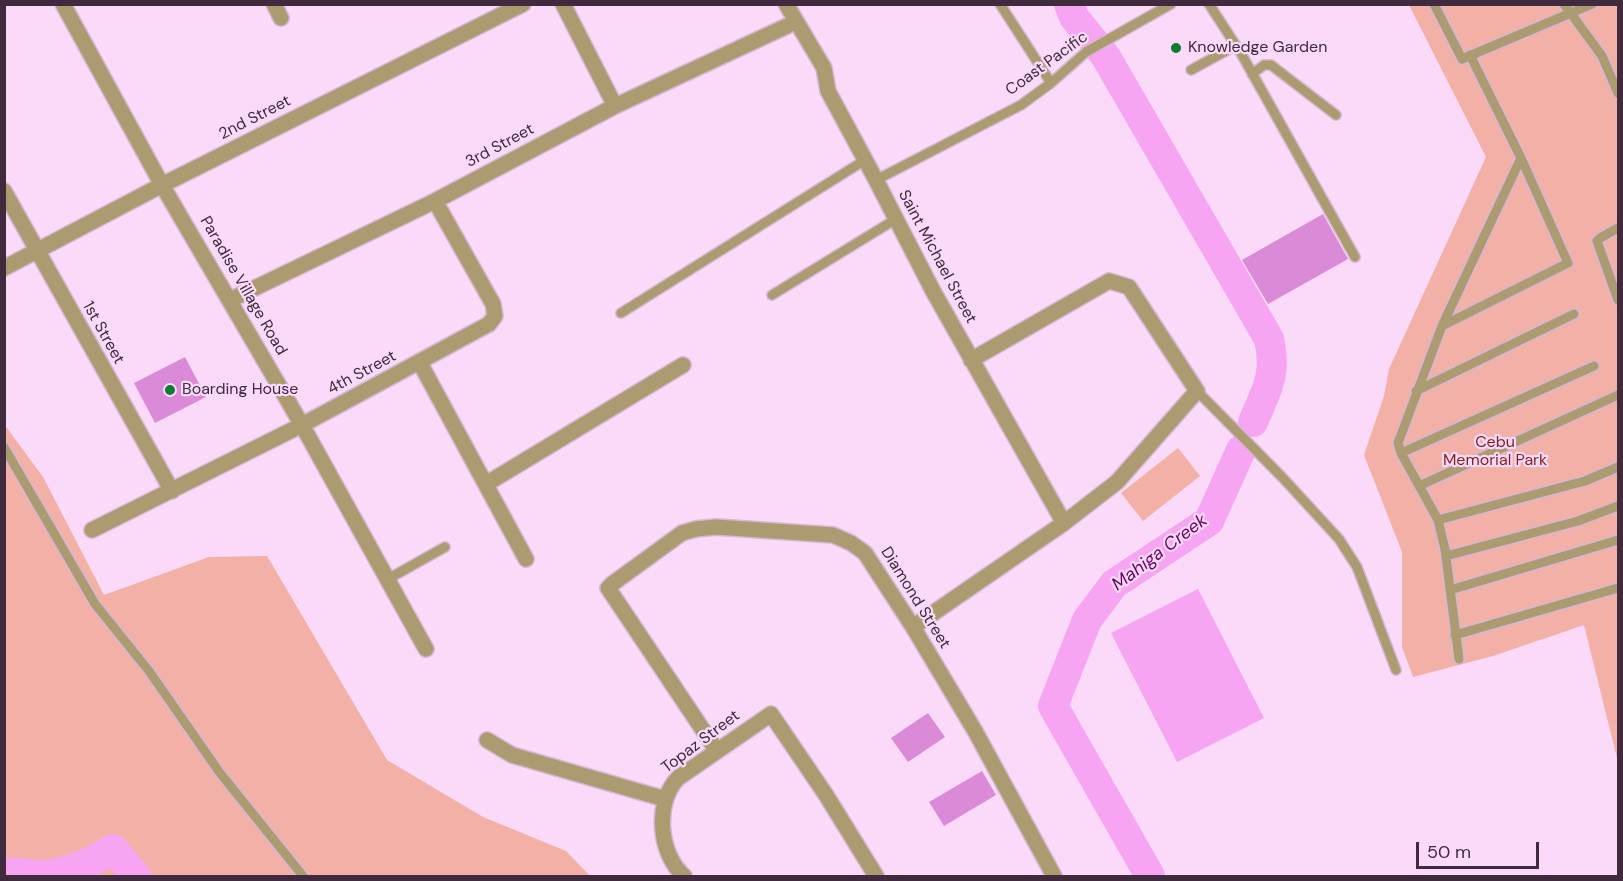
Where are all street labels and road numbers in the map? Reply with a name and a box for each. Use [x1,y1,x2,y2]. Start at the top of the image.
street label: Coast Pacific [1002,28,1092,100]
street label: 2nd Street [216,92,294,144]
street label: 3rd Street [463,120,537,172]
street label: Saint Michael Street [894,187,980,327]
street label: Paradise Village Road [195,213,291,359]
street label: 1st Street [78,298,128,368]
street label: 4th Street [324,347,400,399]
street label: Diamond Street [876,544,954,652]
street label: Topaz Street [658,706,744,778]

